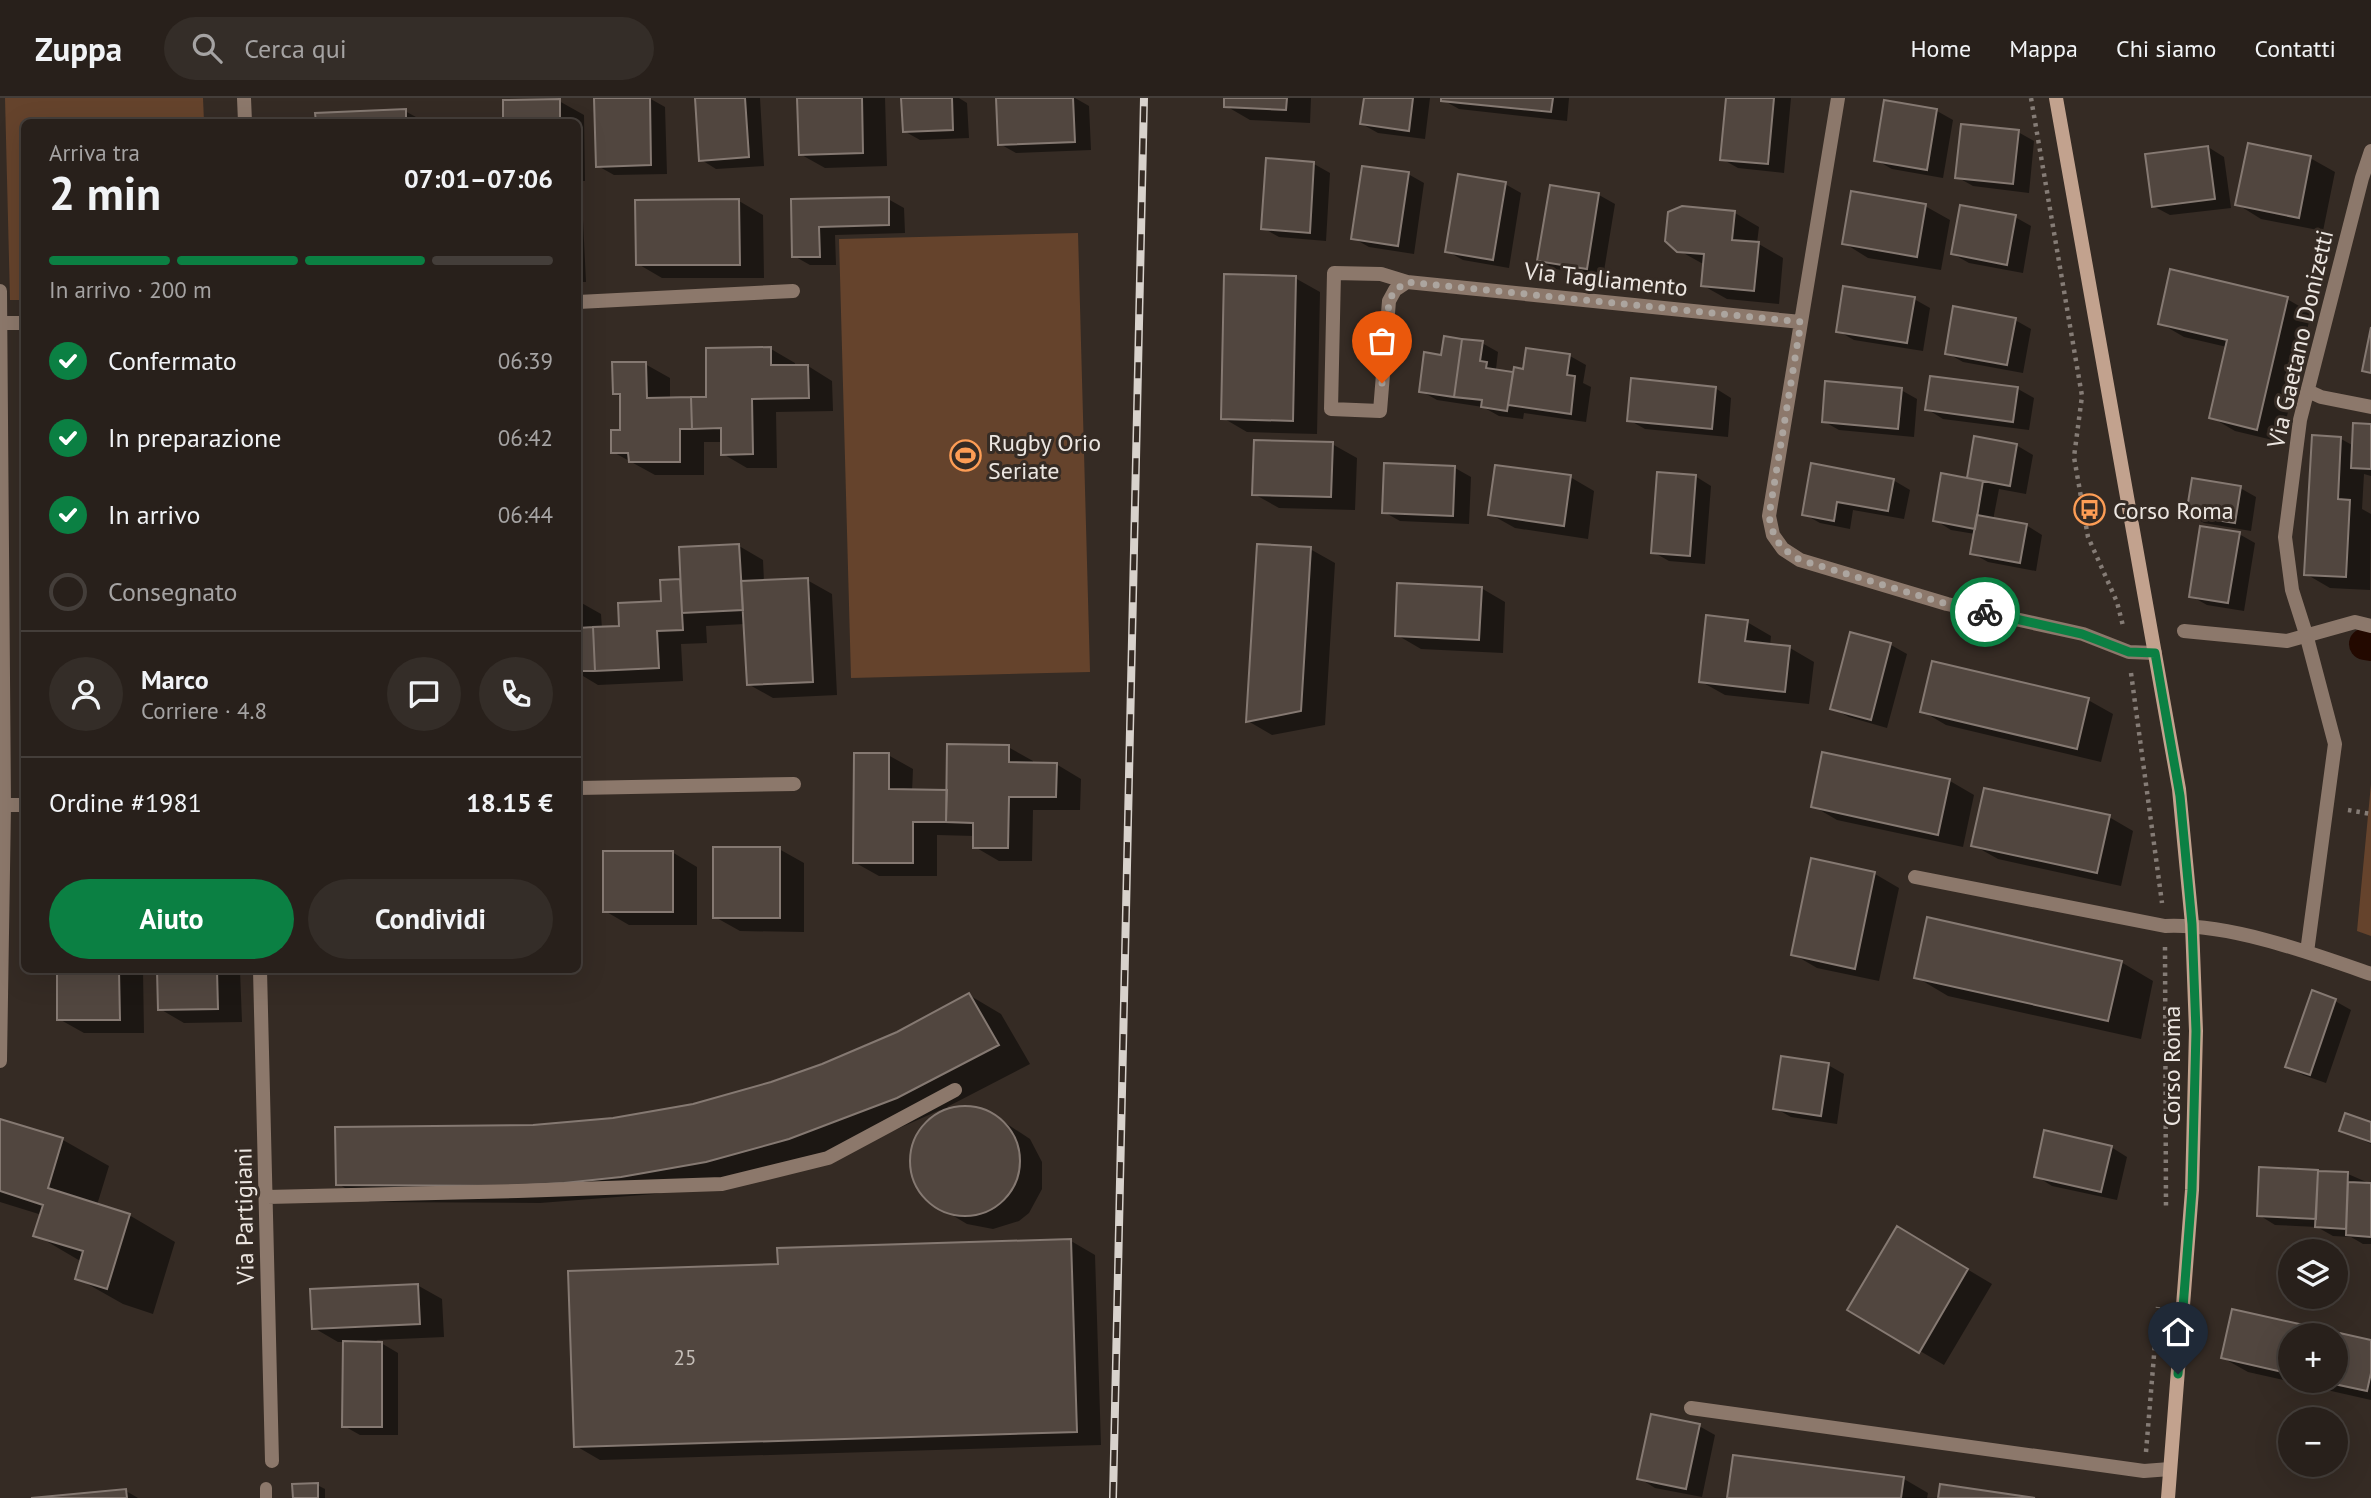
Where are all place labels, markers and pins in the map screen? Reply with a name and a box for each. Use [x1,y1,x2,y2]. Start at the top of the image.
pin [1352,311,1412,383]
place label: Rugby Orio Seriate [988,427,1101,486]
sports icon: Rugby Orio Seriate [948,439,982,473]
bus stop icon: Corso Roma [2073,493,2107,527]
place label: Corso Roma [2113,495,2234,526]
pin [2148,1302,2208,1374]

